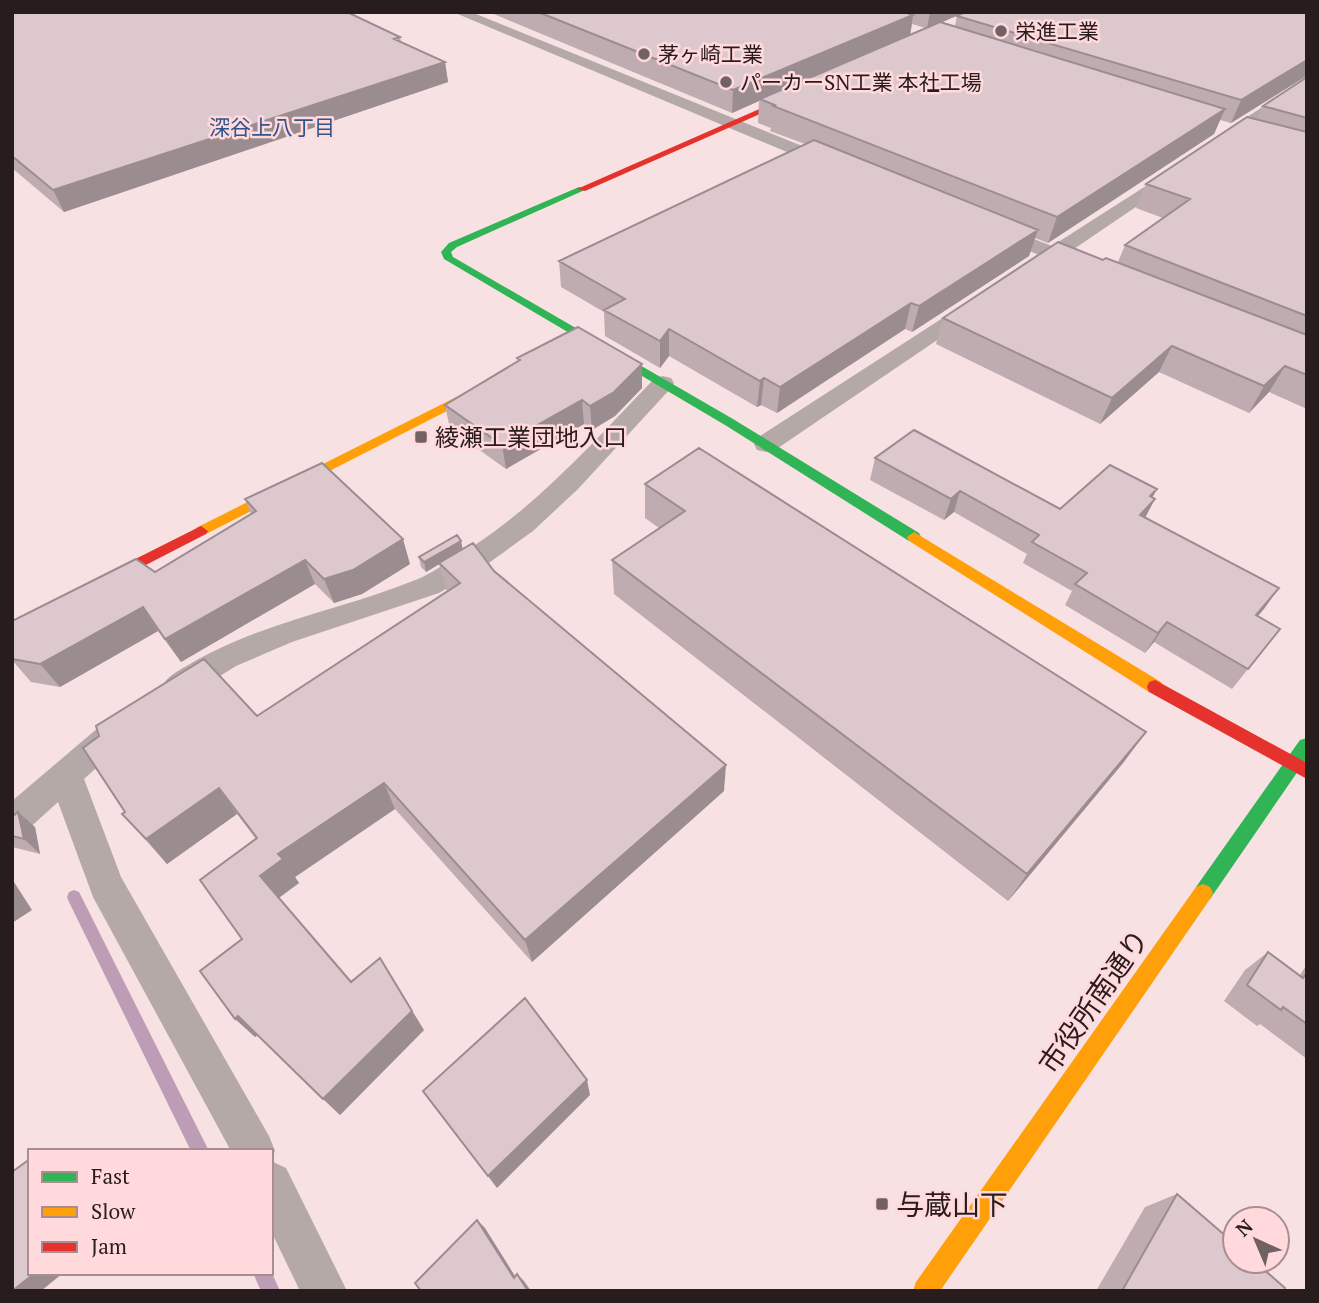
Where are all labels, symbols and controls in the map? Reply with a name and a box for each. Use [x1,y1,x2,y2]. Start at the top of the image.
place label: 栄進工業 [1015,17,1099,45]
marker: 栄進工業 [993,23,1009,39]
place label: 茅ヶ崎工業 [658,40,763,68]
marker: 茅ヶ崎工業 [636,46,652,62]
place label: パーカーSN工業 本社工場 [740,68,982,96]
marker: パーカーSN工業 本社工場 [718,74,734,90]
district label: 深谷上八丁目 [209,113,335,141]
place label: 綾瀬工業団地入口 [435,421,627,453]
marker: 綾瀬工業団地入口 [413,429,429,445]
street label: 市役所南通り [1030,922,1156,1080]
legend [28,1149,273,1275]
text: Fast [91,1162,130,1190]
place label: 与蔵山下 [896,1186,1008,1223]
marker: 与蔵山下 [874,1196,890,1212]
text: Slow [91,1197,136,1225]
north arrow [1221,1205,1291,1275]
text: N [1230,1213,1258,1241]
text: Jam [91,1232,127,1260]

